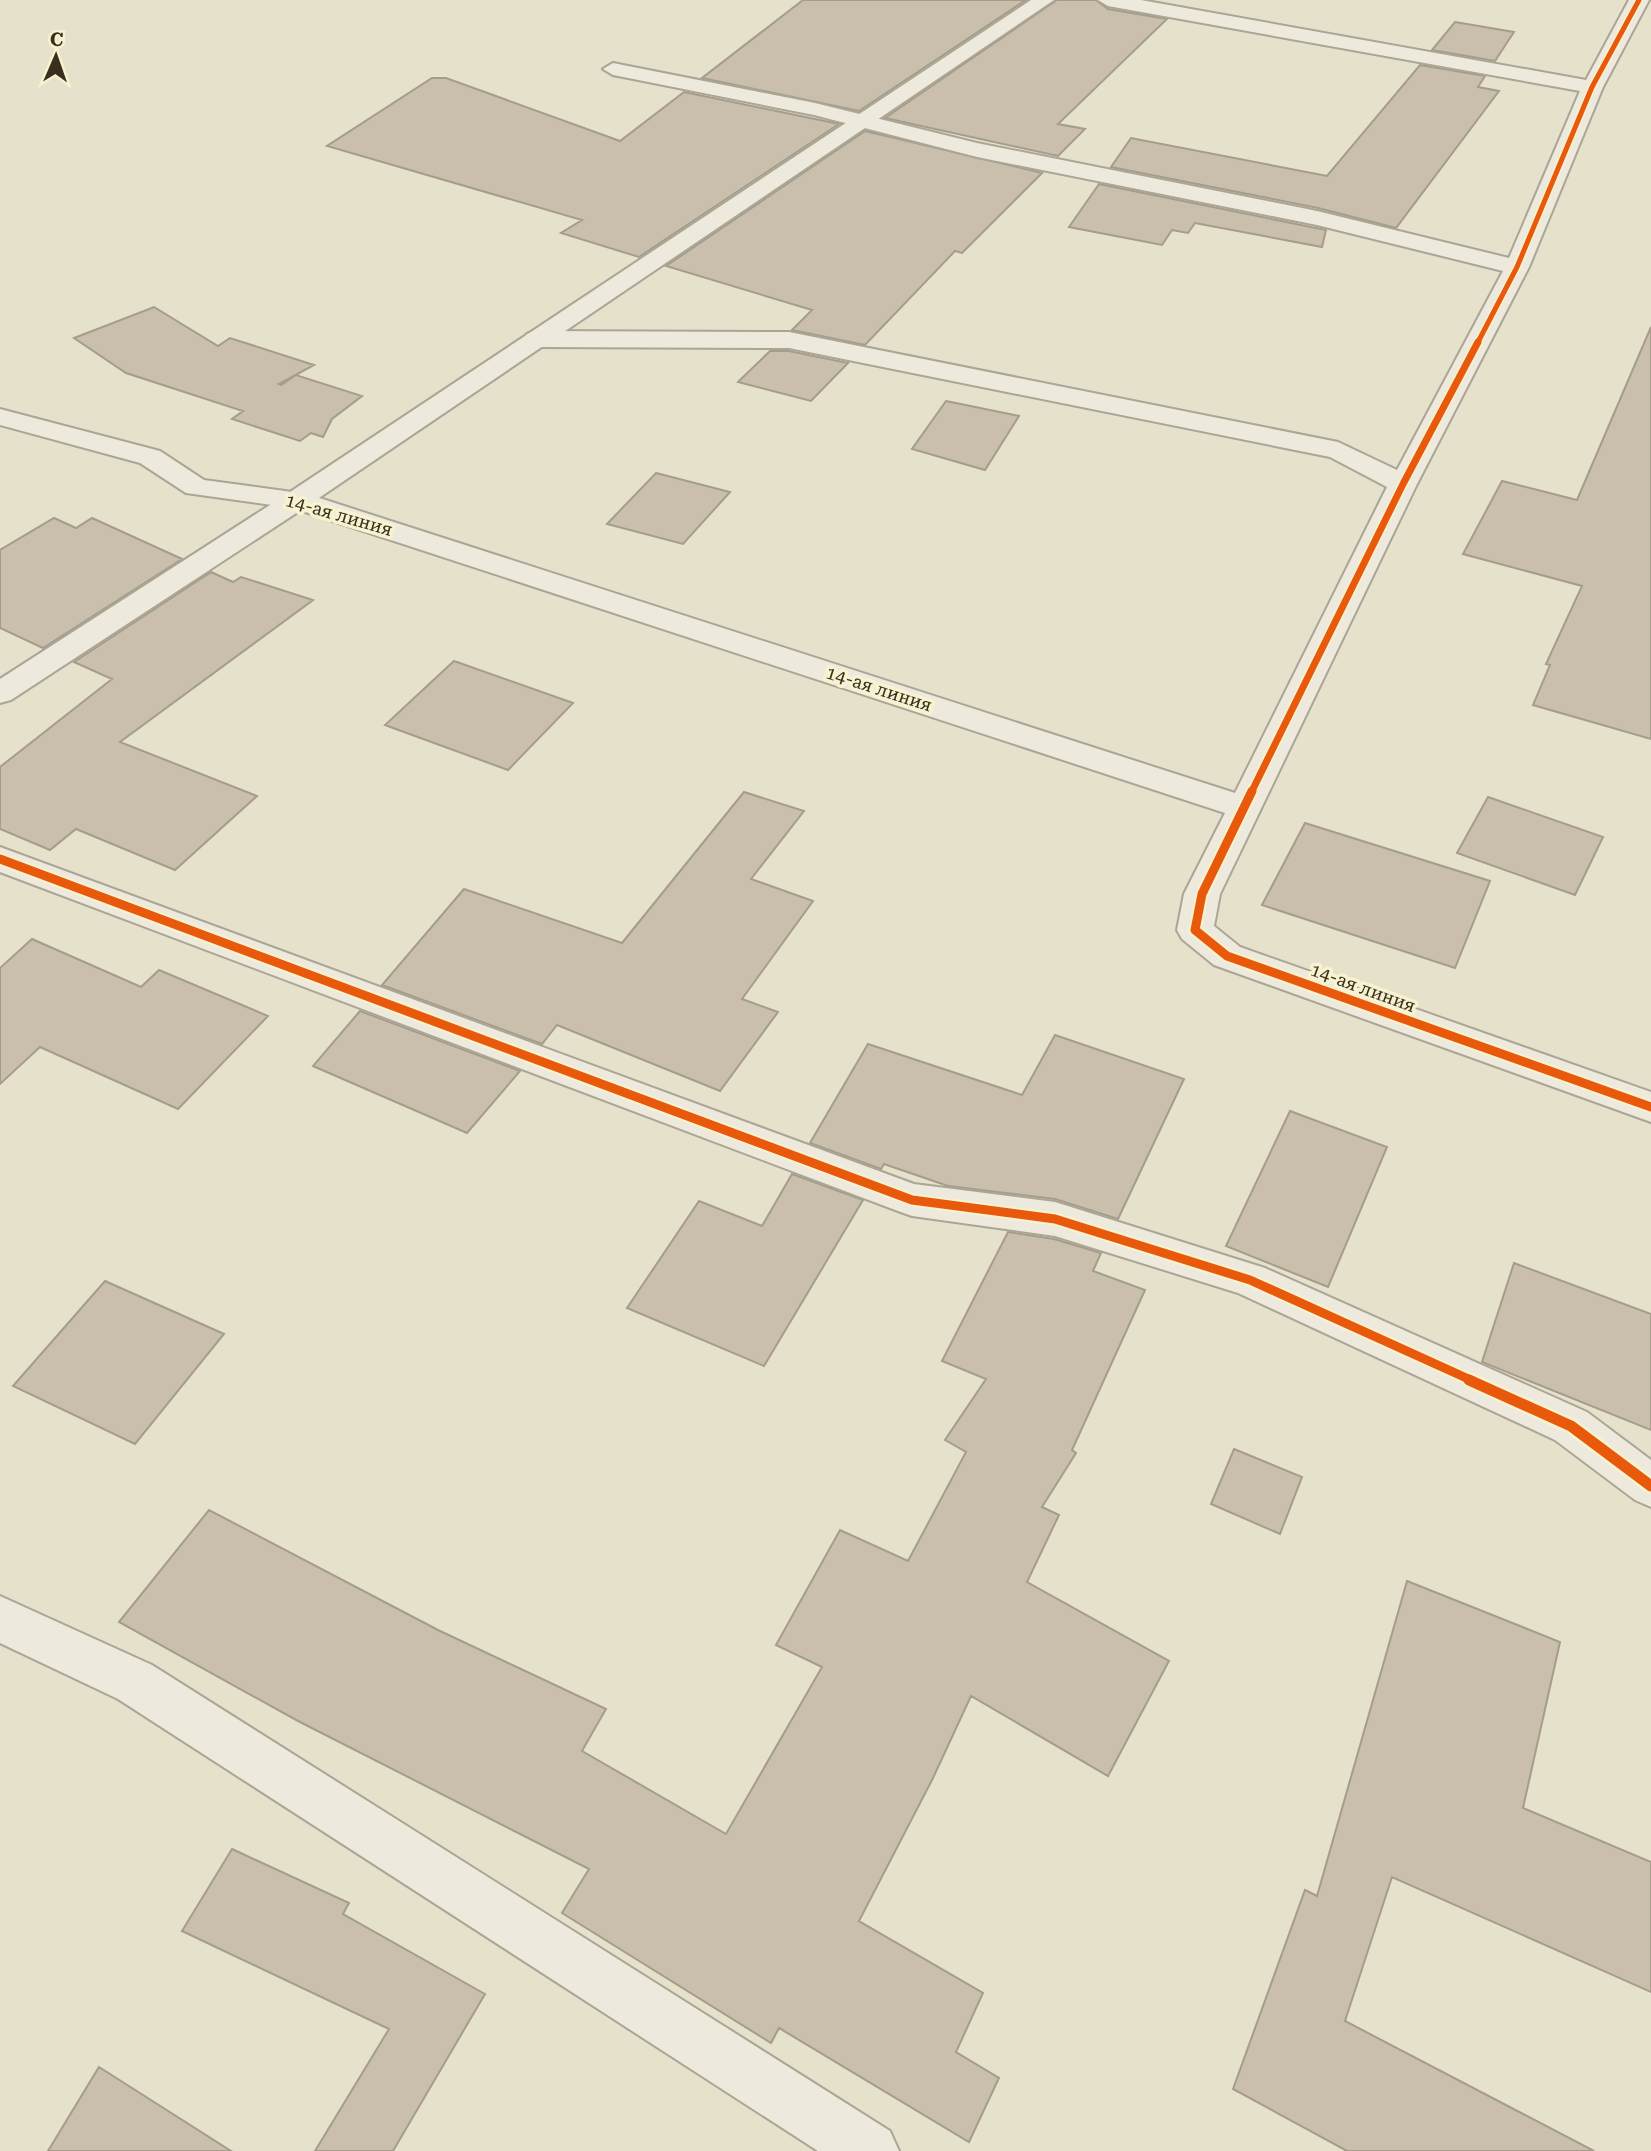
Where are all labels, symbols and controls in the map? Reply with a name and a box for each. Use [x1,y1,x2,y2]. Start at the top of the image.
north arrow [21,21,91,91]
text: С [50,28,64,51]
street label: 14-ая линия [283,489,395,540]
street label: 14-ая линия [823,662,935,716]
street label: 14-ая линия [1308,959,1419,1016]

